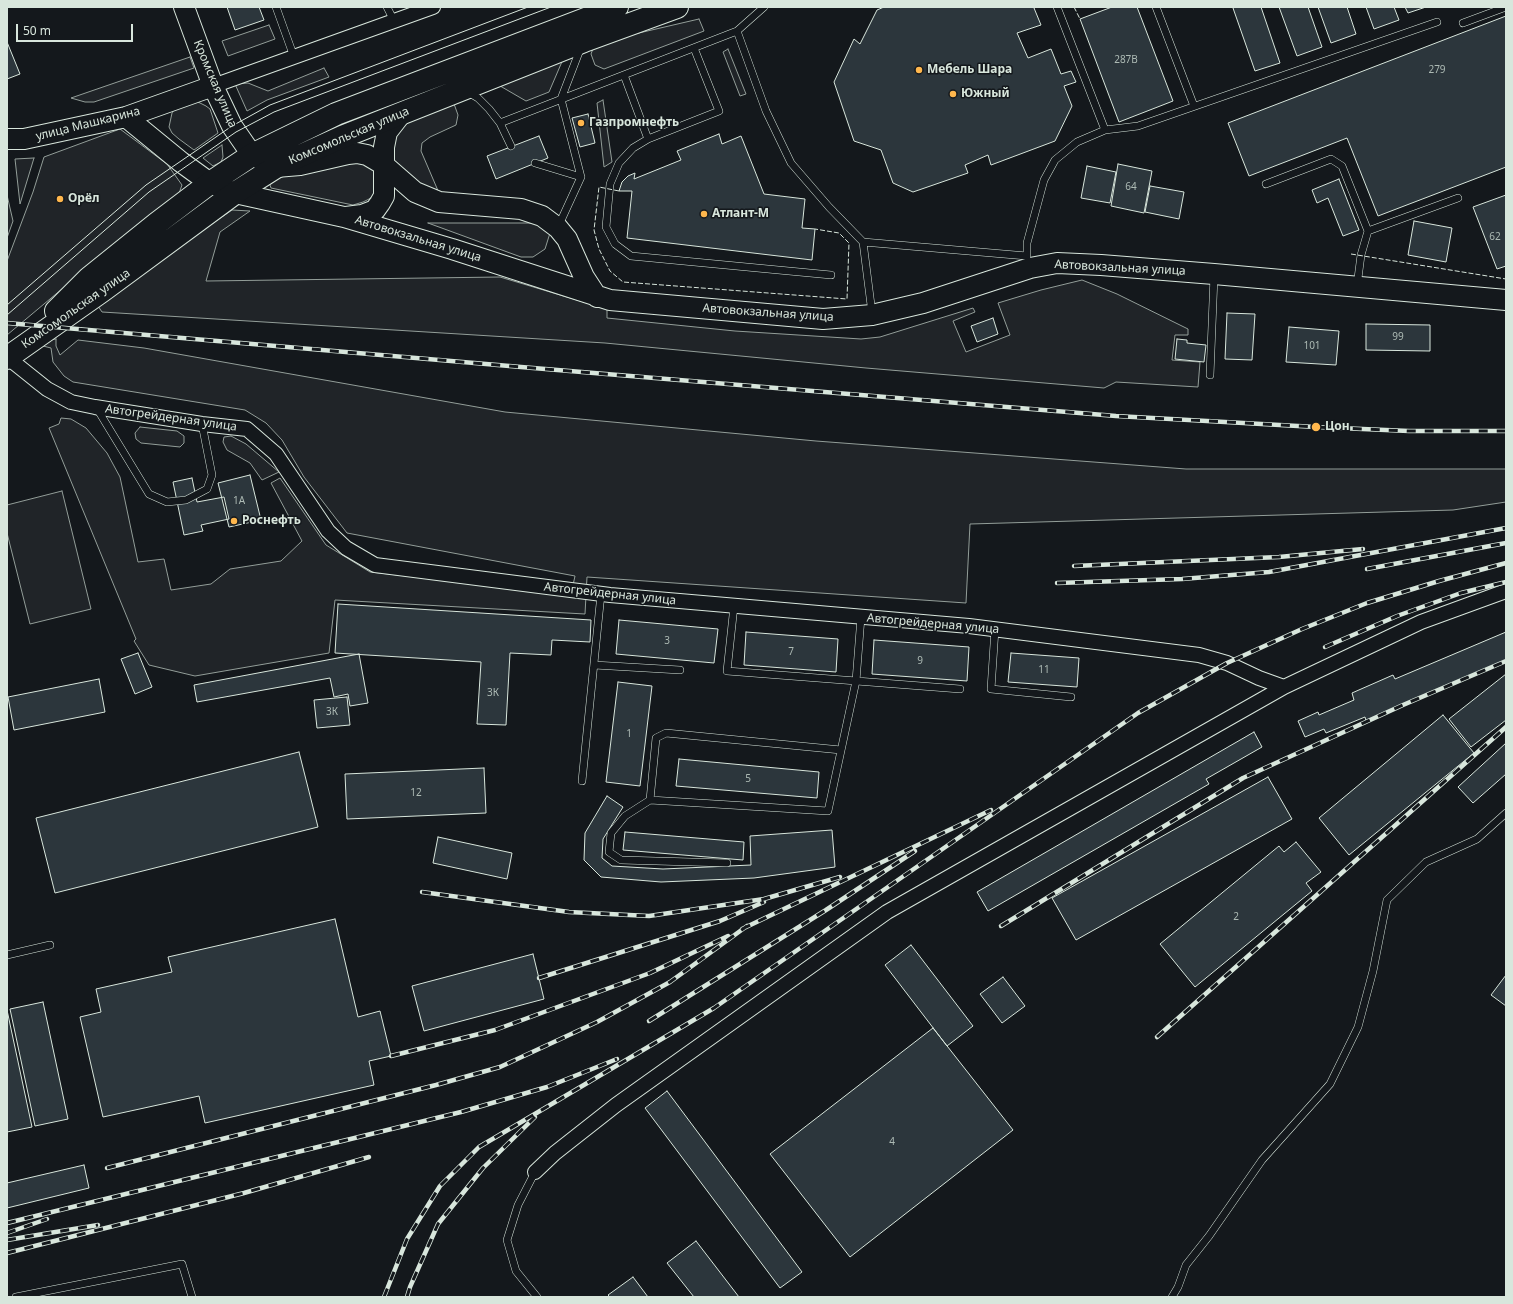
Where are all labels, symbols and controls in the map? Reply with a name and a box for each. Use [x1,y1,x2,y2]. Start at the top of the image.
scale bar [18,16,135,42]
text: 50 m [23,22,51,39]
street label: Кромская улица [190,38,240,130]
house number: 287В [1114,54,1138,66]
place label: Мебель Шара [927,63,1012,77]
house number: 279 [1428,64,1446,76]
marker: Мебель Шара [914,65,924,75]
place label: Южный [961,87,1010,101]
marker: Южный [948,89,958,99]
street label: улица Машкарина [34,104,142,144]
street label: Комсомольская улица [287,104,411,168]
place label: Газпромнефть [589,116,679,130]
marker: Газпромнефть [576,118,586,128]
house number: 64 [1125,181,1137,193]
place label: Орёл [68,192,99,206]
marker: Орёл [55,194,65,204]
place label: Атлант-М [712,207,769,221]
marker: Атлант-М [699,209,709,219]
street label: Автовокзальная улица [353,213,483,265]
house number: 62 [1489,231,1501,243]
street label: Автовокзальная улица [1054,257,1186,279]
street label: Комсомольская улица [19,266,133,352]
street label: Автовокзальная улица [702,301,834,325]
house number: 99 [1392,331,1404,343]
house number: 101 [1303,340,1321,352]
street label: Автогрейдерная улица [104,402,238,434]
place label: Цон [1325,420,1350,434]
marker: Цон [1310,421,1322,433]
house number: 1А [233,495,245,507]
place label: Роснефть [242,514,301,528]
marker: Роснефть [229,516,239,526]
street label: Автогрейдерная улица [543,580,677,608]
street label: Автогрейдерная улица [866,611,1000,637]
house number: 3 [664,635,670,647]
house number: 7 [788,646,794,658]
house number: 9 [917,655,923,667]
house number: 11 [1038,664,1050,676]
house number: 3К [487,687,499,699]
house number: 3К [326,706,338,718]
house number: 1 [626,728,632,740]
house number: 5 [745,773,751,785]
house number: 12 [410,787,422,799]
house number: 2 [1233,911,1239,923]
house number: 4 [889,1136,895,1148]

